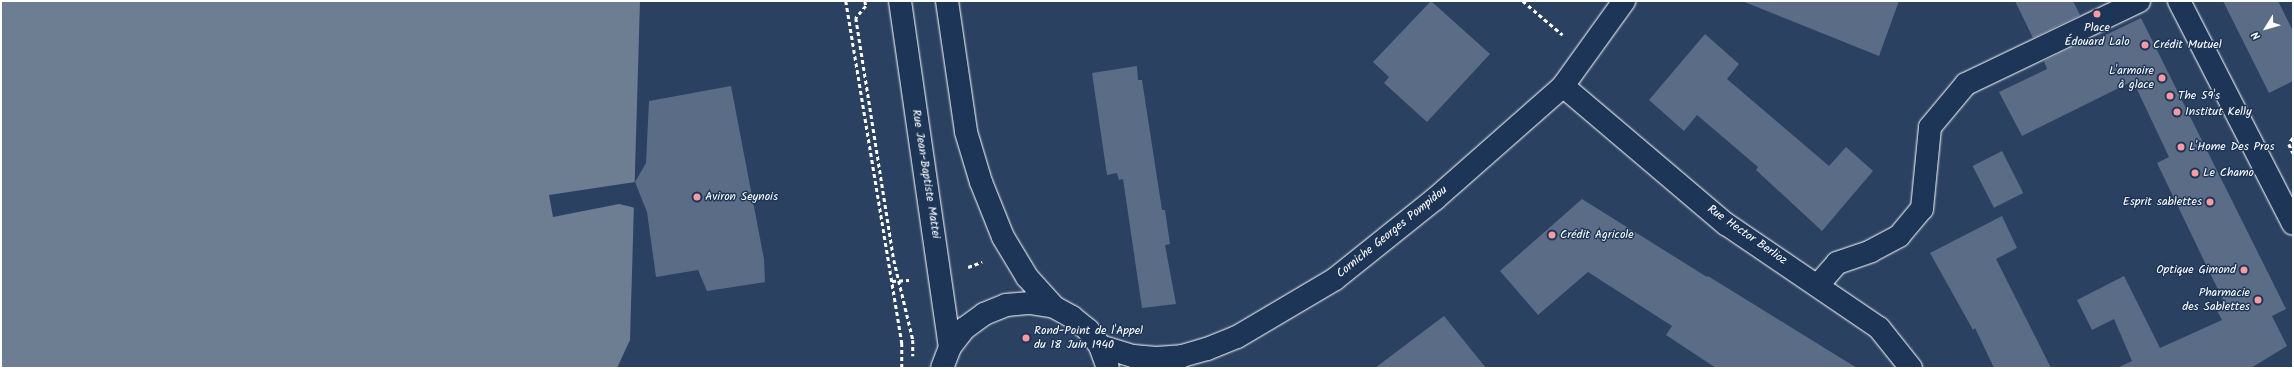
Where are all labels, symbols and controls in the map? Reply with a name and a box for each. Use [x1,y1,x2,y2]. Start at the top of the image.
north arrow [2246,8,2286,48]
marker: Place Édouard Lalo [2092,9,2102,19]
place label: Place Édouard Lalo [2064,21,2130,49]
text: N [2247,27,2266,43]
place label: Crédit Mutuel [2153,38,2222,52]
marker: Crédit Mutuel [2140,40,2150,50]
place label: L'armoire à glace [2109,64,2154,92]
marker: L'armoire à glace [2157,73,2167,83]
place label: The 59's [2178,89,2220,103]
marker: The 59's [2165,91,2175,101]
place label: Institut Kelly [2185,105,2252,119]
marker: Institut Kelly [2172,107,2182,117]
street label: Rue Jean-Baptiste Mattei [909,108,943,240]
place label: L'Home Des Pros [2189,140,2275,154]
marker: L'Home Des Pros [2176,142,2186,152]
place label: Le Chamo [2203,166,2254,180]
marker: Le Chamo [2190,168,2200,178]
street label: Corniche Georges Pompidou [1334,183,1450,281]
place label: Aviron Seynois [705,190,778,204]
marker: Aviron Seynois [692,192,702,202]
place label: Esprit sablettes [2123,195,2202,209]
marker: Esprit sablettes [2205,197,2215,207]
street label: Rue Hector Berlioz [1704,202,1790,268]
place label: Crédit Agricole [1560,228,1634,242]
marker: Crédit Agricole [1547,230,1557,240]
place label: Optique Gimond [2156,263,2236,277]
marker: Optique Gimond [2239,265,2249,275]
place label: Pharmacie des Sablettes [2182,286,2250,314]
marker: Pharmacie des Sablettes [2253,295,2263,305]
place label: Rond-Point de l'Appel du 18 Juin 1940 [1034,324,1143,352]
marker: Rond-Point de l'Appel du 18 Juin 1940 [1021,333,1031,343]

